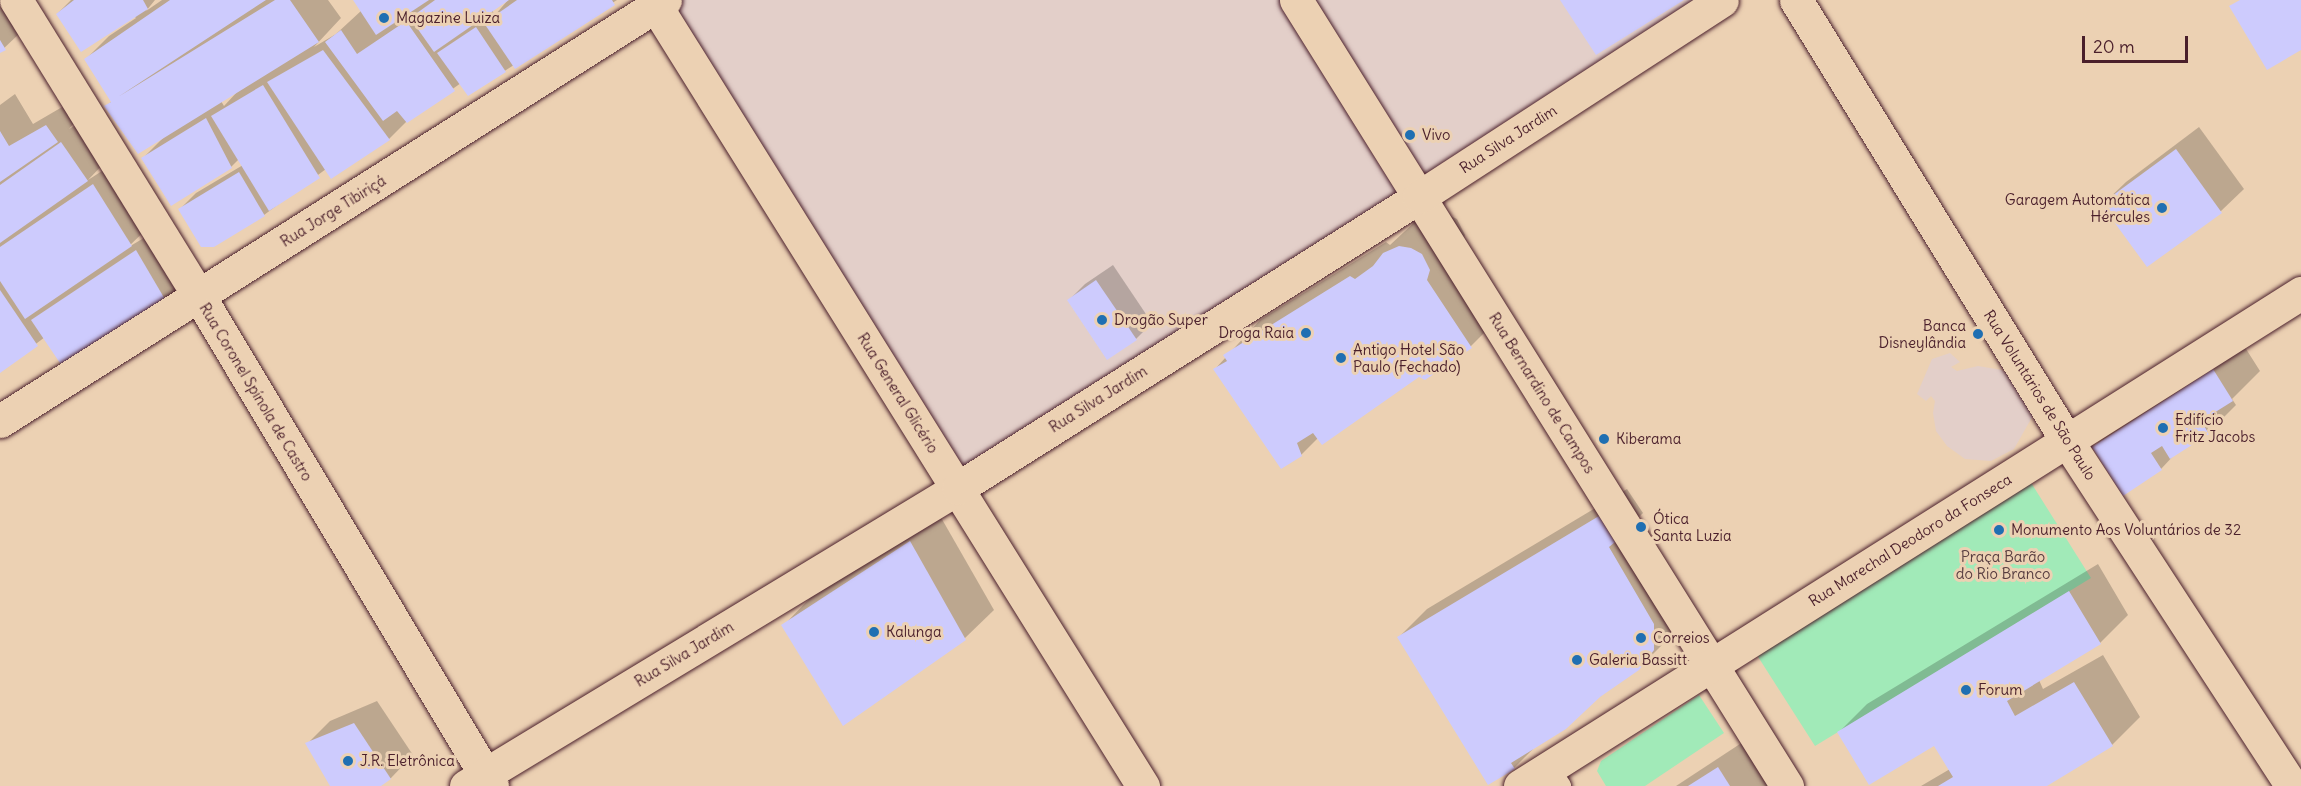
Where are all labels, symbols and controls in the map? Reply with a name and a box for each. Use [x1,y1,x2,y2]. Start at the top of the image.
place label: Magazine Luiza [396,9,500,27]
marker: Magazine Luiza [377,11,391,25]
scale bar [2085,24,2192,62]
text: 20 m [2093,35,2135,58]
street label: Rua Silva Jardim [1456,101,1560,177]
place label: Vivo [1422,126,1450,144]
marker: Vivo [1403,128,1417,142]
street label: Rua Jorge Tibiriçá [277,171,389,251]
place label: Garagem Automática Hércules [2005,190,2150,225]
marker: Garagem Automática Hércules [2155,201,2169,215]
street label: Rua Coronel Spínola de Castro [196,300,316,484]
street label: Rua Voluntários de São Paulo [1980,307,2100,483]
street label: Rua Bernardino de Campos [1485,309,1599,477]
place label: Drogão Super [1114,311,1208,329]
marker: Drogão Super [1095,313,1109,327]
place label: Banca Disneylândia [1879,316,1966,351]
place label: Droga Raia [1218,324,1294,342]
marker: Droga Raia [1299,326,1313,340]
marker: Banca Disneylândia [1971,327,1985,341]
street label: Rua General Glicério [854,330,942,456]
place label: Antigo Hotel São Paulo (Fechado) [1353,340,1464,375]
marker: Antigo Hotel São Paulo (Fechado) [1334,351,1348,365]
street label: Rua Silva Jardim [1046,362,1150,436]
place label: Edifício Fritz Jacobs [2175,410,2255,445]
marker: Edifício Fritz Jacobs [2156,421,2170,435]
place label: Kiberama [1616,430,1681,448]
marker: Kiberama [1597,432,1611,446]
street label: Rua Marechal Deodoro da Fonseca [1805,470,2015,610]
place label: Ótica Santa Luzia [1653,509,1731,544]
marker: Ótica Santa Luzia [1634,520,1648,534]
place label: Monumento Aos Voluntários de 32 [2011,521,2241,539]
marker: Monumento Aos Voluntários de 32 [1992,523,2006,537]
park label: Praça Barão do Rio Branco [1956,547,2050,582]
street label: Rua Silva Jardim [631,617,737,691]
place label: Kalunga [886,623,941,641]
marker: Kalunga [867,625,881,639]
place label: Correios [1653,629,1710,647]
marker: Correios [1634,631,1648,645]
place label: Galeria Bassitt [1589,651,1687,669]
marker: Galeria Bassitt [1570,653,1584,667]
place label: Forum [1978,681,2022,699]
marker: Forum [1959,683,1973,697]
place label: J.R. Eletrônica [360,752,455,770]
marker: J.R. Eletrônica [341,754,355,768]

